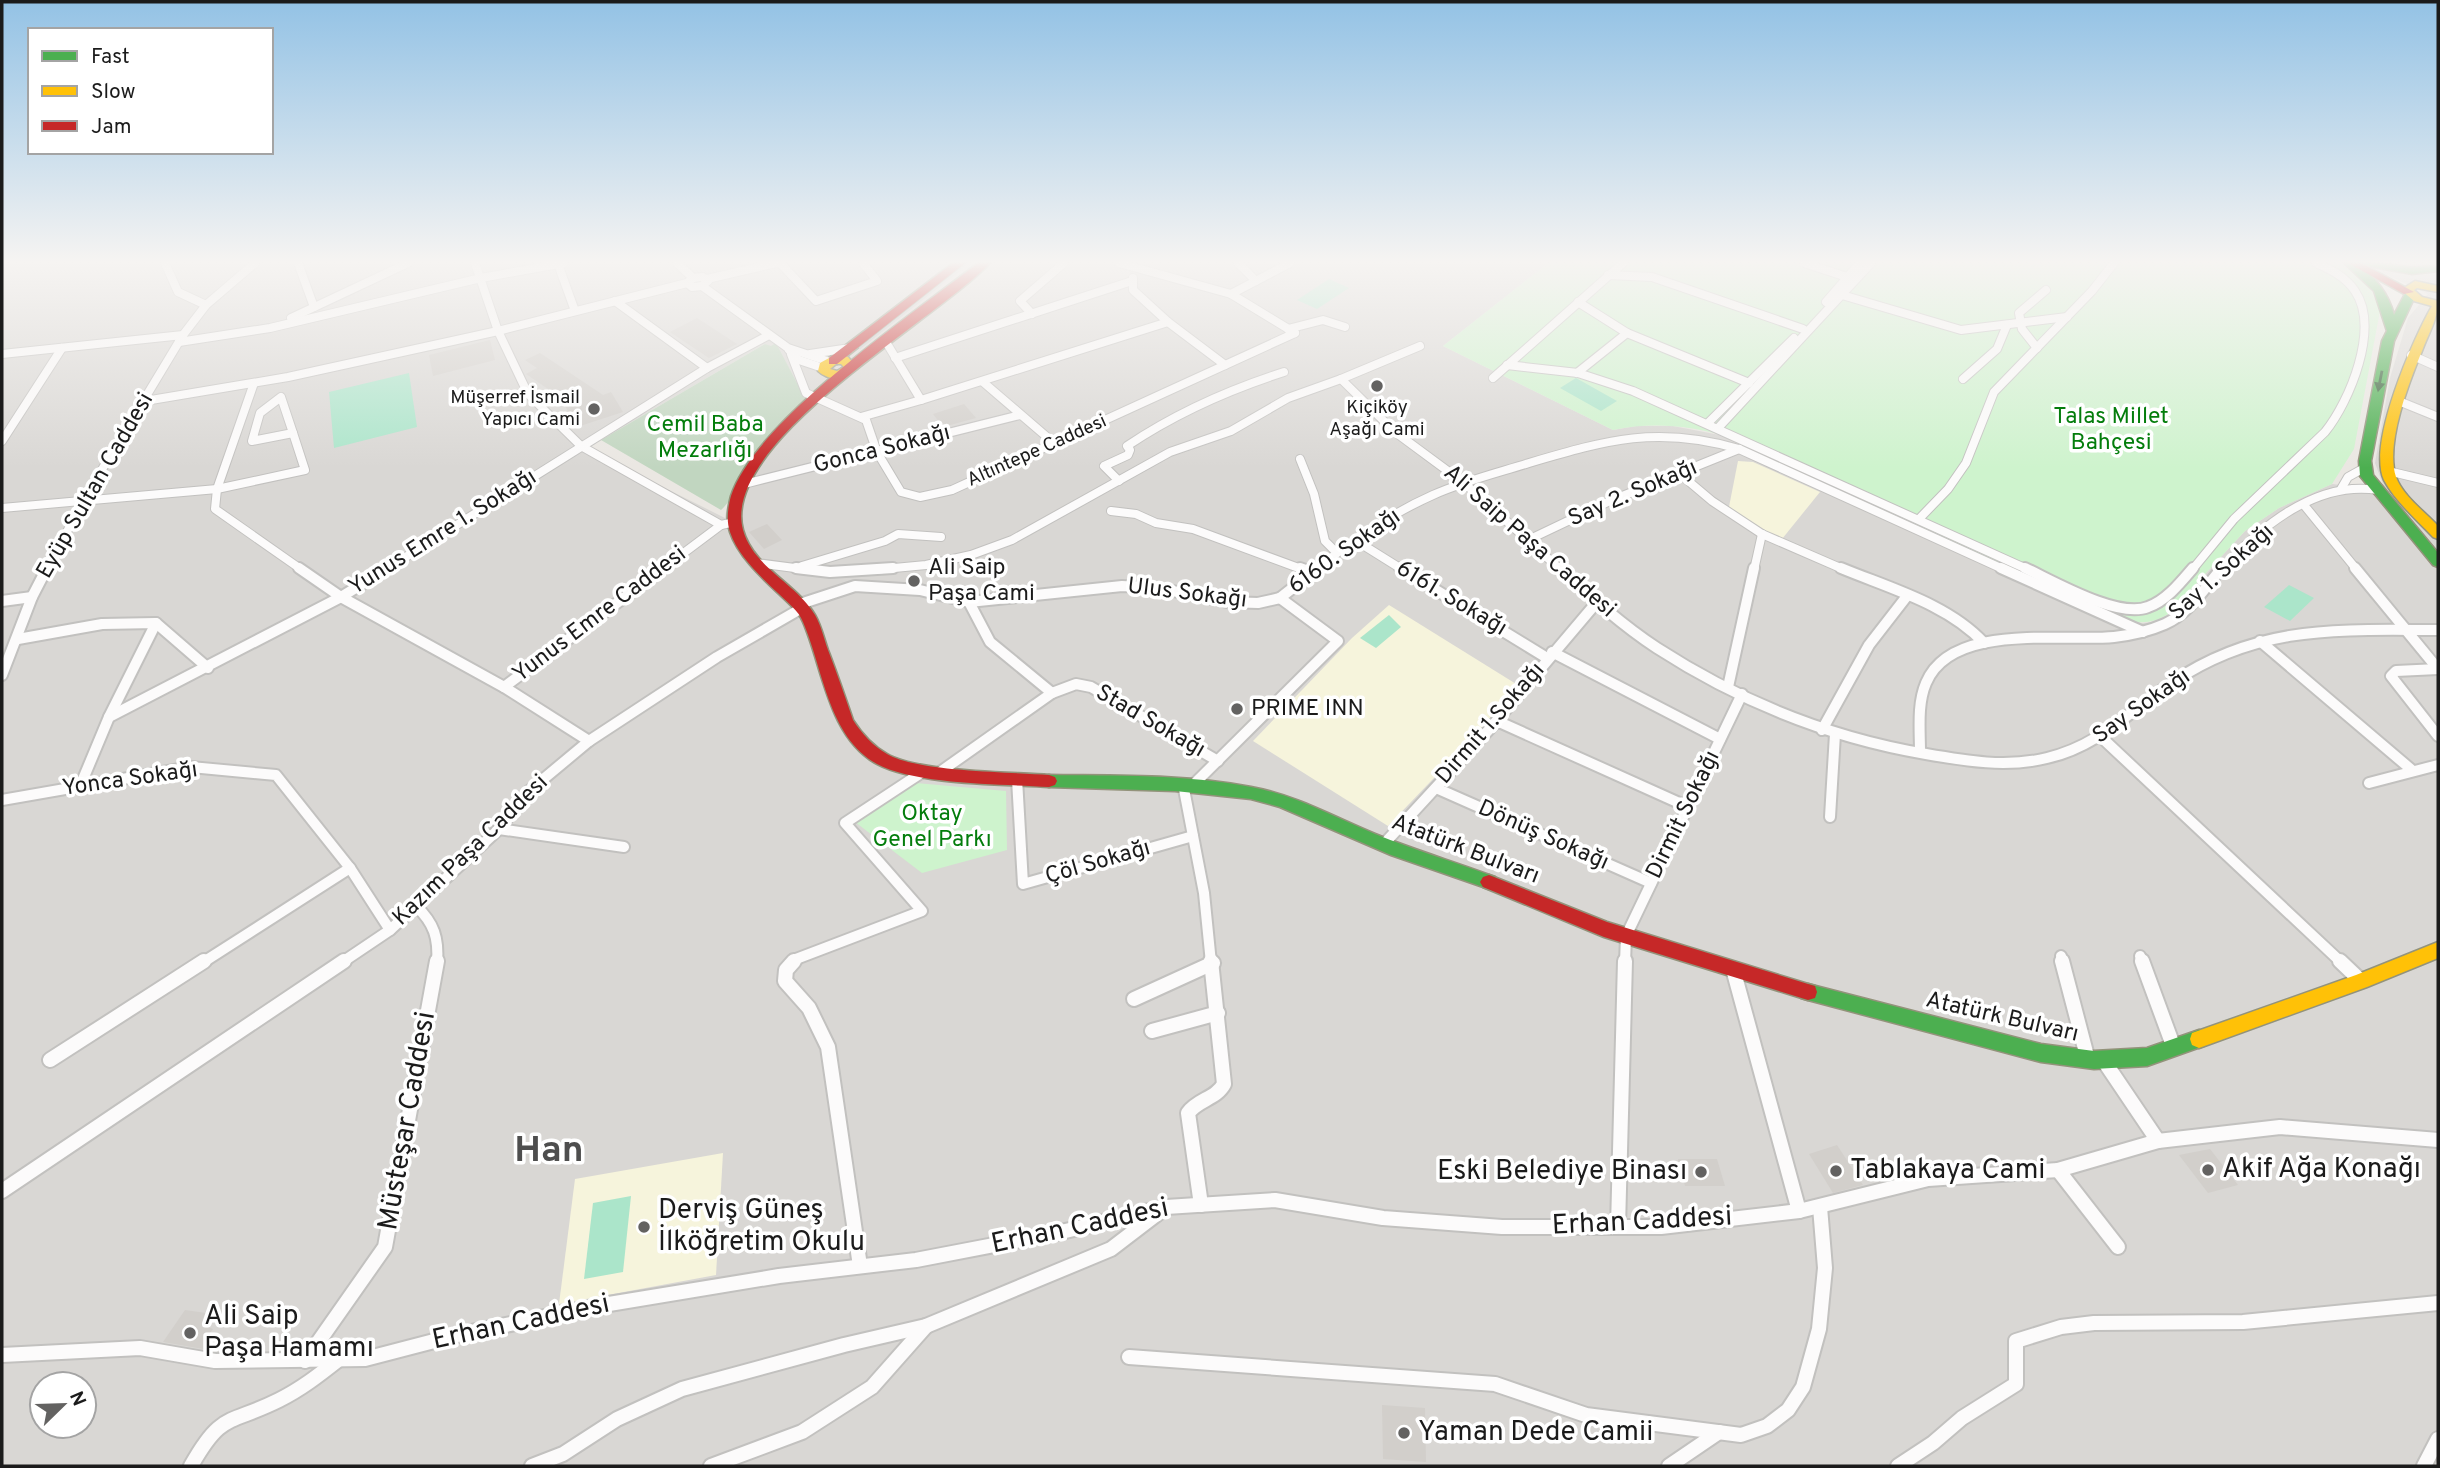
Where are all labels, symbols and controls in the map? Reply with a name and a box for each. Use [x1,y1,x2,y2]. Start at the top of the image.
legend [28,28,273,154]
text: Fast [91,44,130,71]
text: Slow [91,79,136,106]
text: Jam [91,114,132,141]
one-way arrow [2375,370,2386,392]
marker: Kiçiköy Aşağı Cami [1369,378,1385,394]
place label: Müşerref İsmail Yapıcı Cami [450,385,580,432]
street label: Eyüp Sultan Caddesi [31,388,161,584]
place label: Kiçiköy Aşağı Cami [1329,396,1425,442]
marker: Müşerref İsmail Yapıcı Cami [586,401,602,417]
park label: Talas Millet Bahçesi [2053,403,2169,458]
street label: Altıntepe Caddesi [963,409,1111,493]
park label: Cemil Baba Mezarlığı [646,411,764,466]
street label: Gonca Sokağı [811,419,953,481]
street label: Say 2. Sokağı [1564,454,1702,534]
street label: Ali Saip Paşa Caddesi [1437,459,1621,625]
street label: Yunus Emre 1. Sokağı [344,463,542,603]
street label: 6160. Sokağı [1283,503,1407,601]
street label: Say 1. Sokağı [2163,518,2281,628]
street label: Yunus Emre Caddesi [507,540,693,690]
place label: Ali Saip Paşa Cami [928,554,1035,609]
street label: 6161. Sokağı [1390,555,1512,643]
street label: Ulus Sokağı [1126,572,1248,616]
marker: Ali Saip Paşa Cami [906,573,922,589]
street label: Dirmit 1.Sokağı [1430,657,1552,791]
street label: Say Sokağı [2088,663,2196,751]
street label: Stad Sokağı [1090,679,1210,765]
place label: PRIME INN [1251,695,1364,724]
marker: PRIME INN [1229,701,1245,717]
street label: Dirmit Sokağı [1641,746,1727,884]
street label: Yonca Sokağı [60,756,200,804]
street label: Kazım Paşa Caddesi [387,769,555,933]
street label: Dönüş Sokağı [1473,794,1613,878]
park label: Oktay Genel Parkı [872,800,992,855]
street label: Atatürk Bulvarı [1387,808,1543,892]
street label: Çöl Sokağı [1042,834,1154,892]
street label: Atatürk Bulvarı [1923,986,2081,1050]
street label: Müsteşar Caddesi [371,1009,445,1233]
district label: Han [514,1128,584,1175]
place label: Akif Ağa Konağı [2222,1152,2421,1188]
place label: Tablakaya Cami [1850,1153,2045,1189]
place label: Eski Belediye Binası [1437,1154,1687,1190]
marker: Akif Ağa Konağı [2200,1162,2216,1178]
marker: Tablakaya Cami [1828,1163,1844,1179]
marker: Eski Belediye Binası [1693,1164,1709,1180]
street label: Erhan Caddesi [988,1191,1172,1263]
place label: Derviş Güneş İlköğretim Okulu [658,1193,865,1261]
street label: Erhan Caddesi [1551,1199,1733,1245]
marker: Derviş Güneş İlköğretim Okulu [636,1219,652,1235]
street label: Erhan Caddesi [429,1287,613,1359]
place label: Ali Saip Paşa Hamamı [204,1299,374,1367]
marker: Ali Saip Paşa Hamamı [182,1325,198,1341]
north arrow [28,1370,98,1440]
text: N [63,1388,91,1410]
place label: Yaman Dede Camii [1418,1415,1653,1451]
marker: Yaman Dede Camii [1396,1425,1412,1441]

